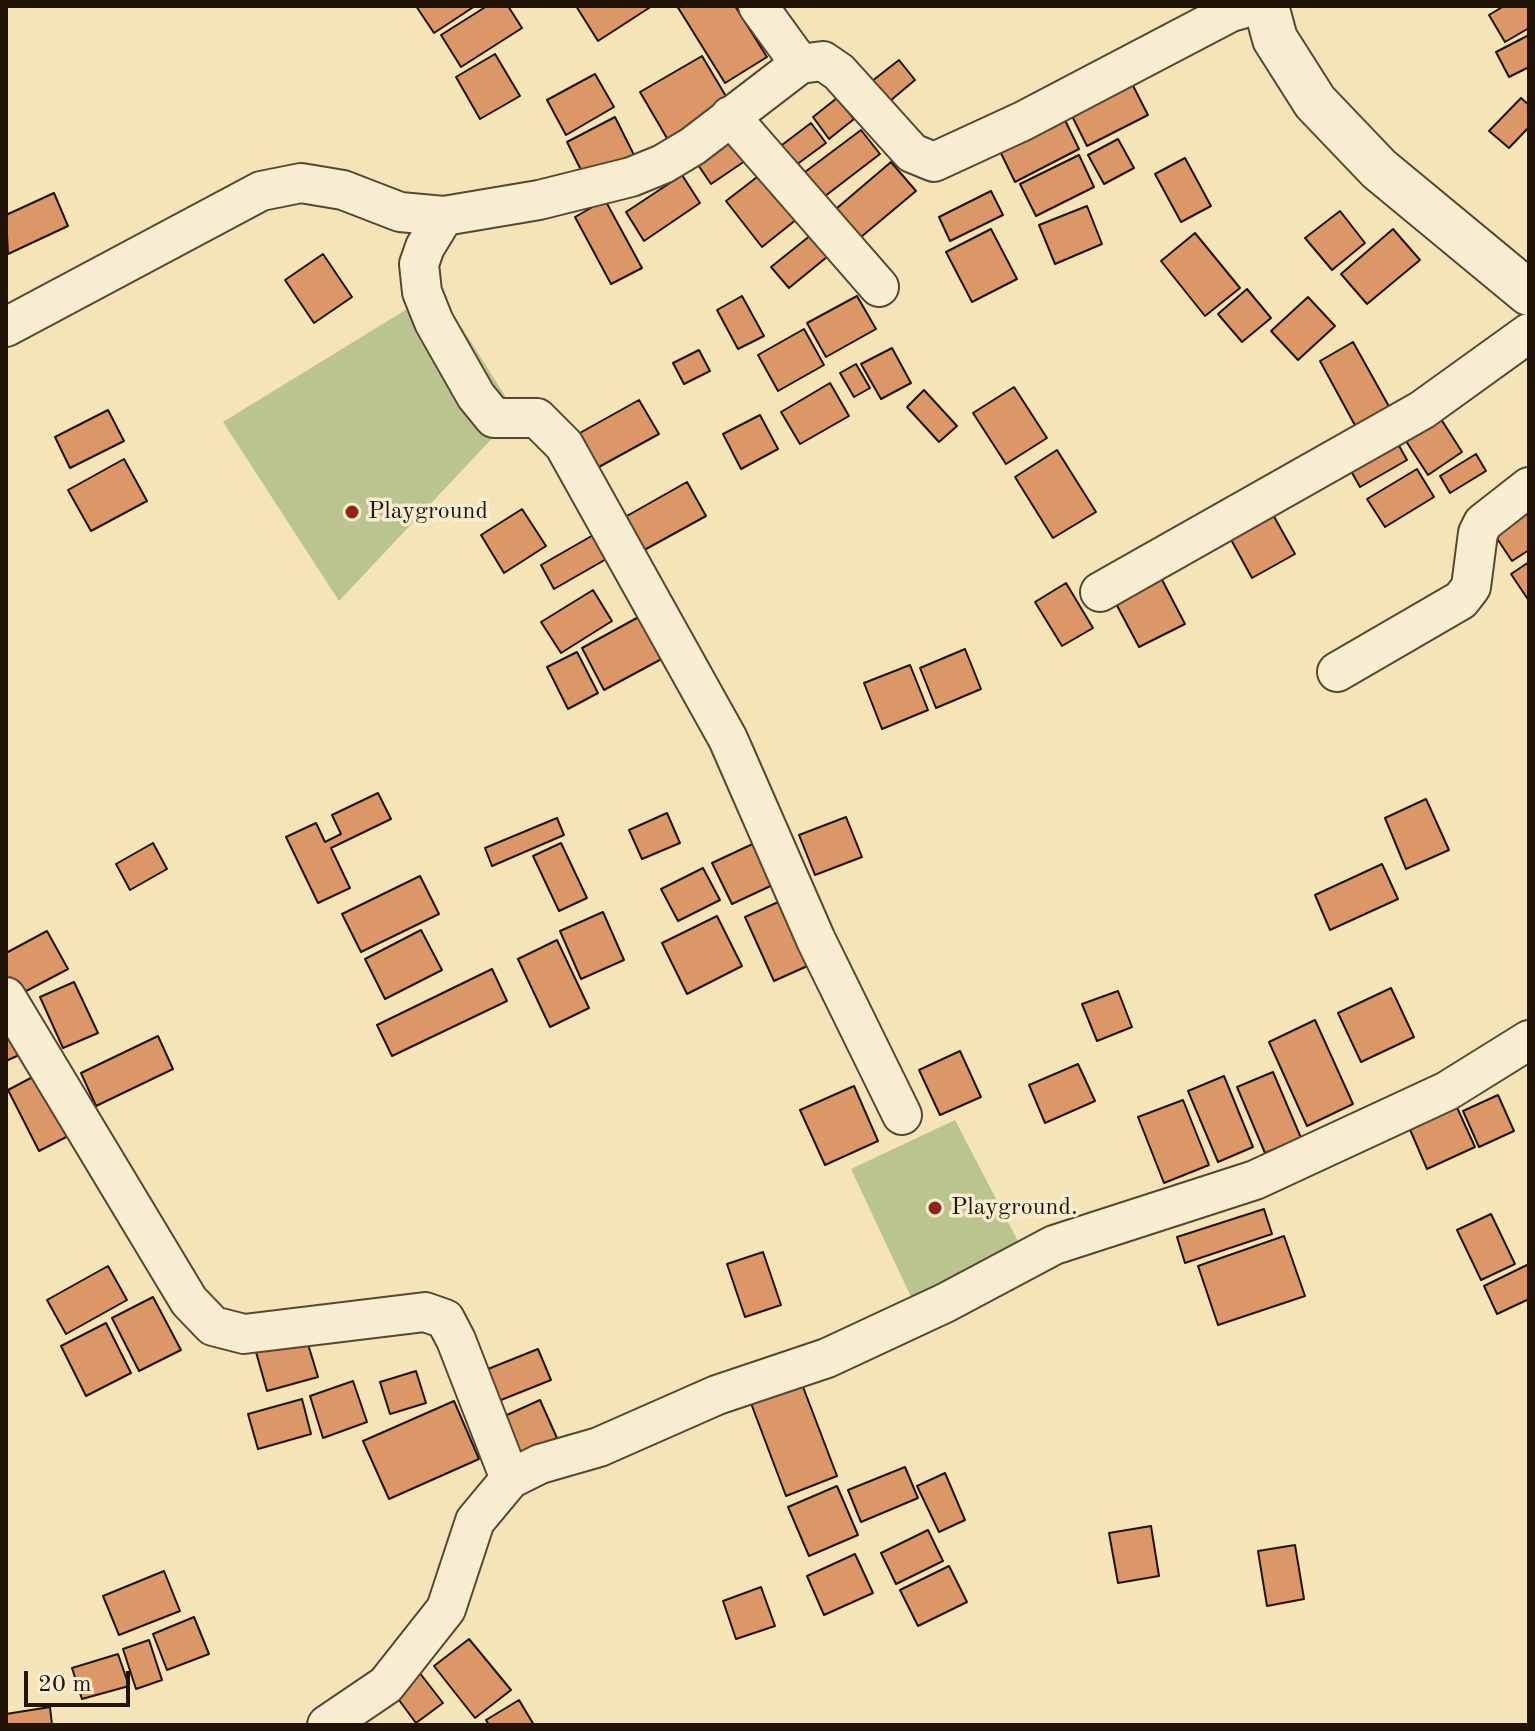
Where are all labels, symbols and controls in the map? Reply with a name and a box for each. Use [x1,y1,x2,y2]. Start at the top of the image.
place label: Playground [368,498,488,526]
marker: Playground [343,503,361,521]
place label: Playground. [951,1194,1078,1222]
marker: Playground. [926,1199,944,1217]
scale bar [28,1655,134,1705]
text: 20 m [38,1673,92,1697]

